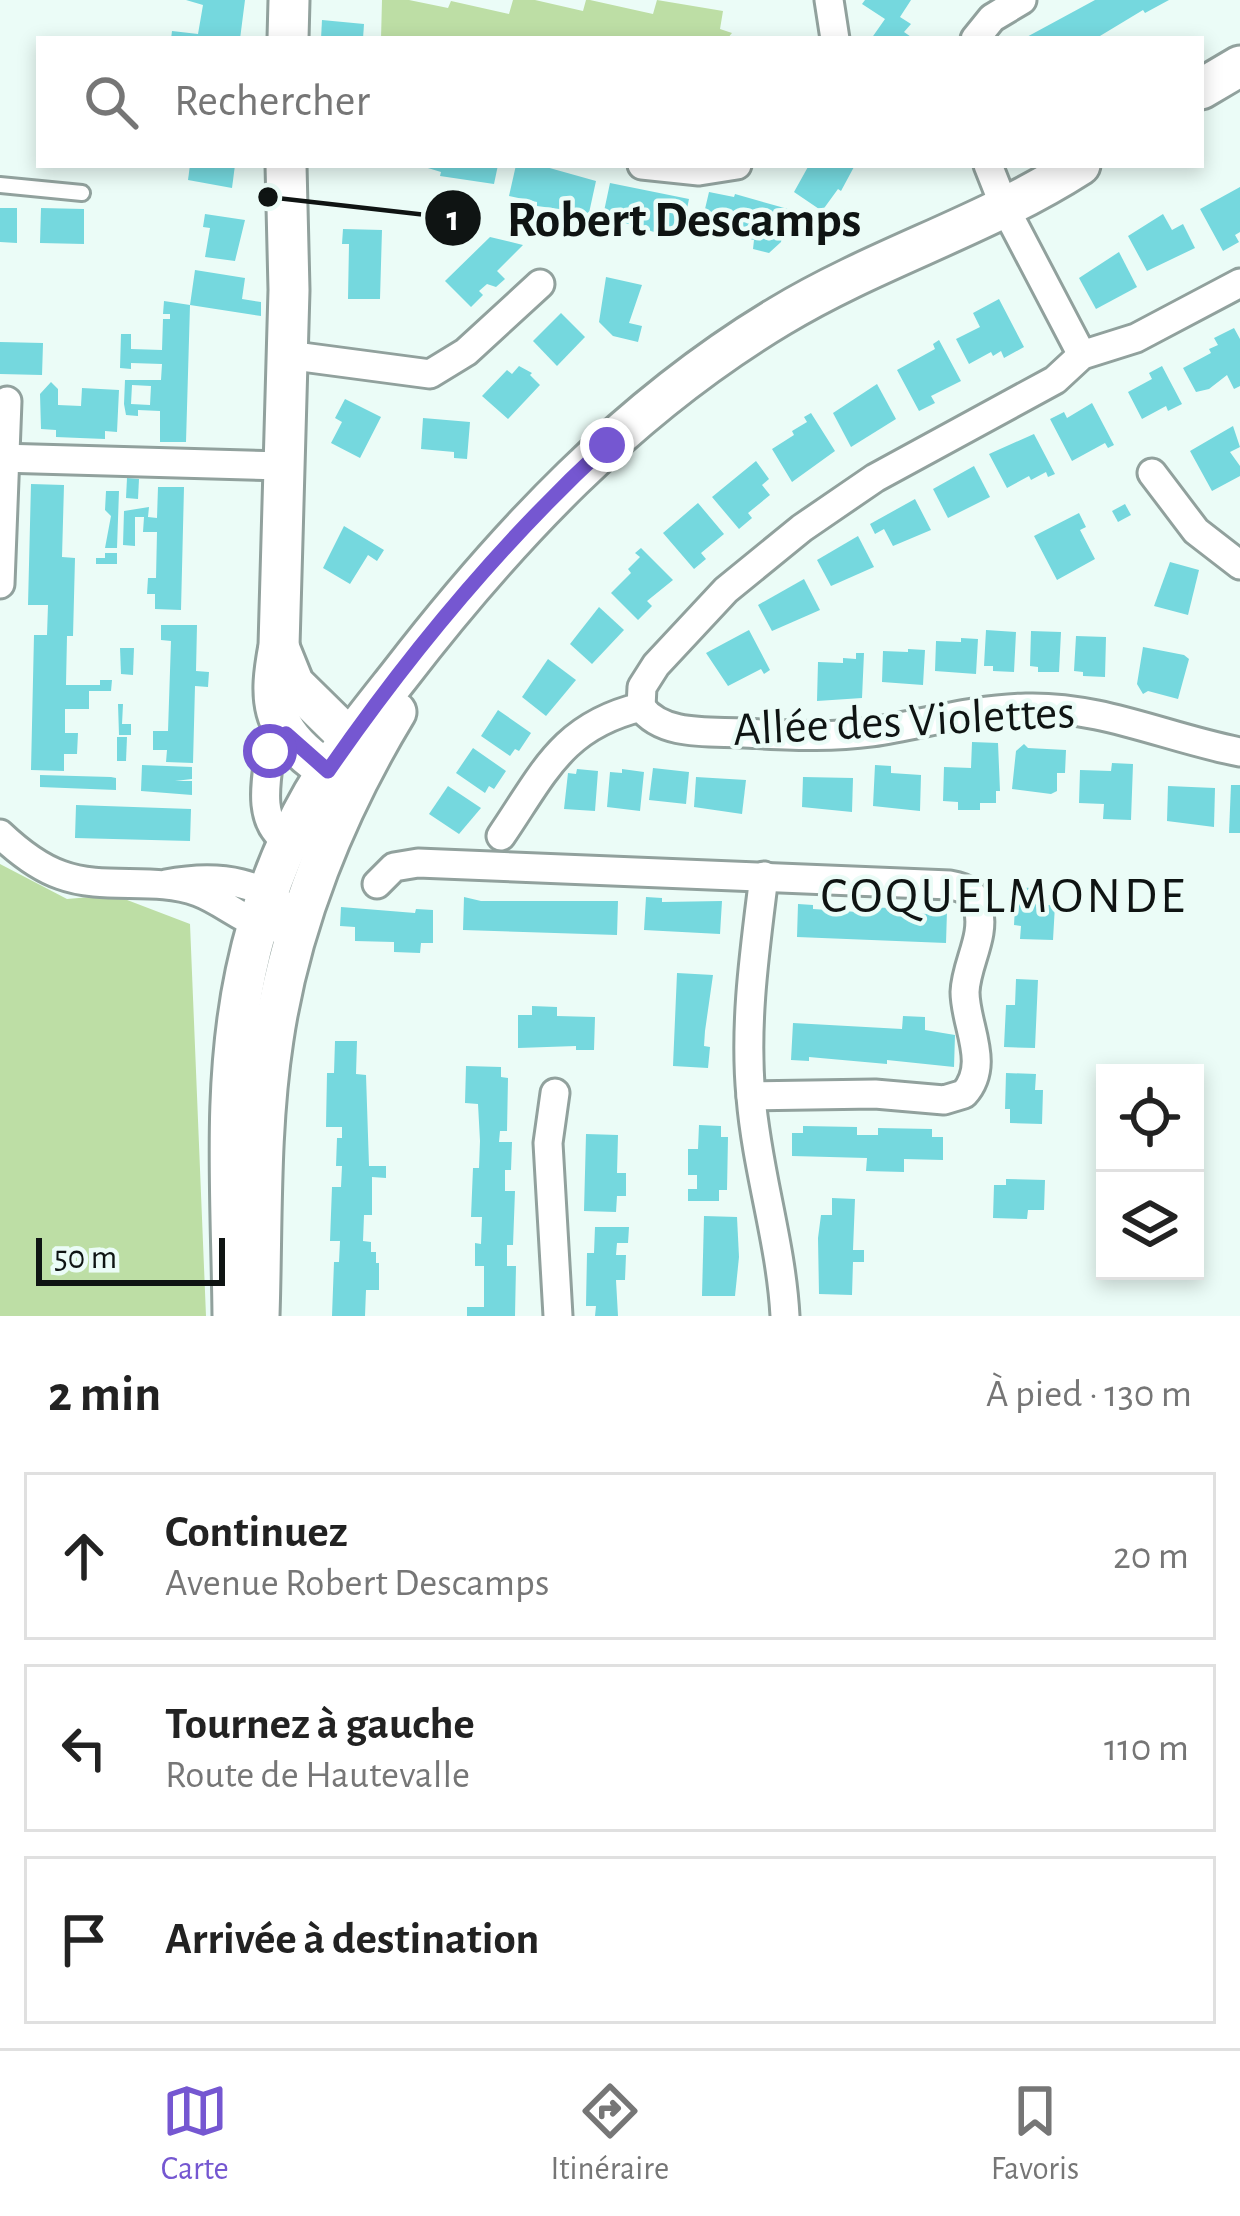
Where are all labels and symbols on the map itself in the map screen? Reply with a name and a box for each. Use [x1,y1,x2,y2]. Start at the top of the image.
callout: Robert Descamps [423,174,885,261]
text: Robert Descamps [507,195,861,246]
text: 1 [447,201,459,237]
route end [580,418,634,472]
street label: Allée des Violettes [732,689,1076,755]
route start [243,724,297,778]
district label: COQUELMONDE [820,871,1188,922]
scale bar [36,1232,225,1285]

